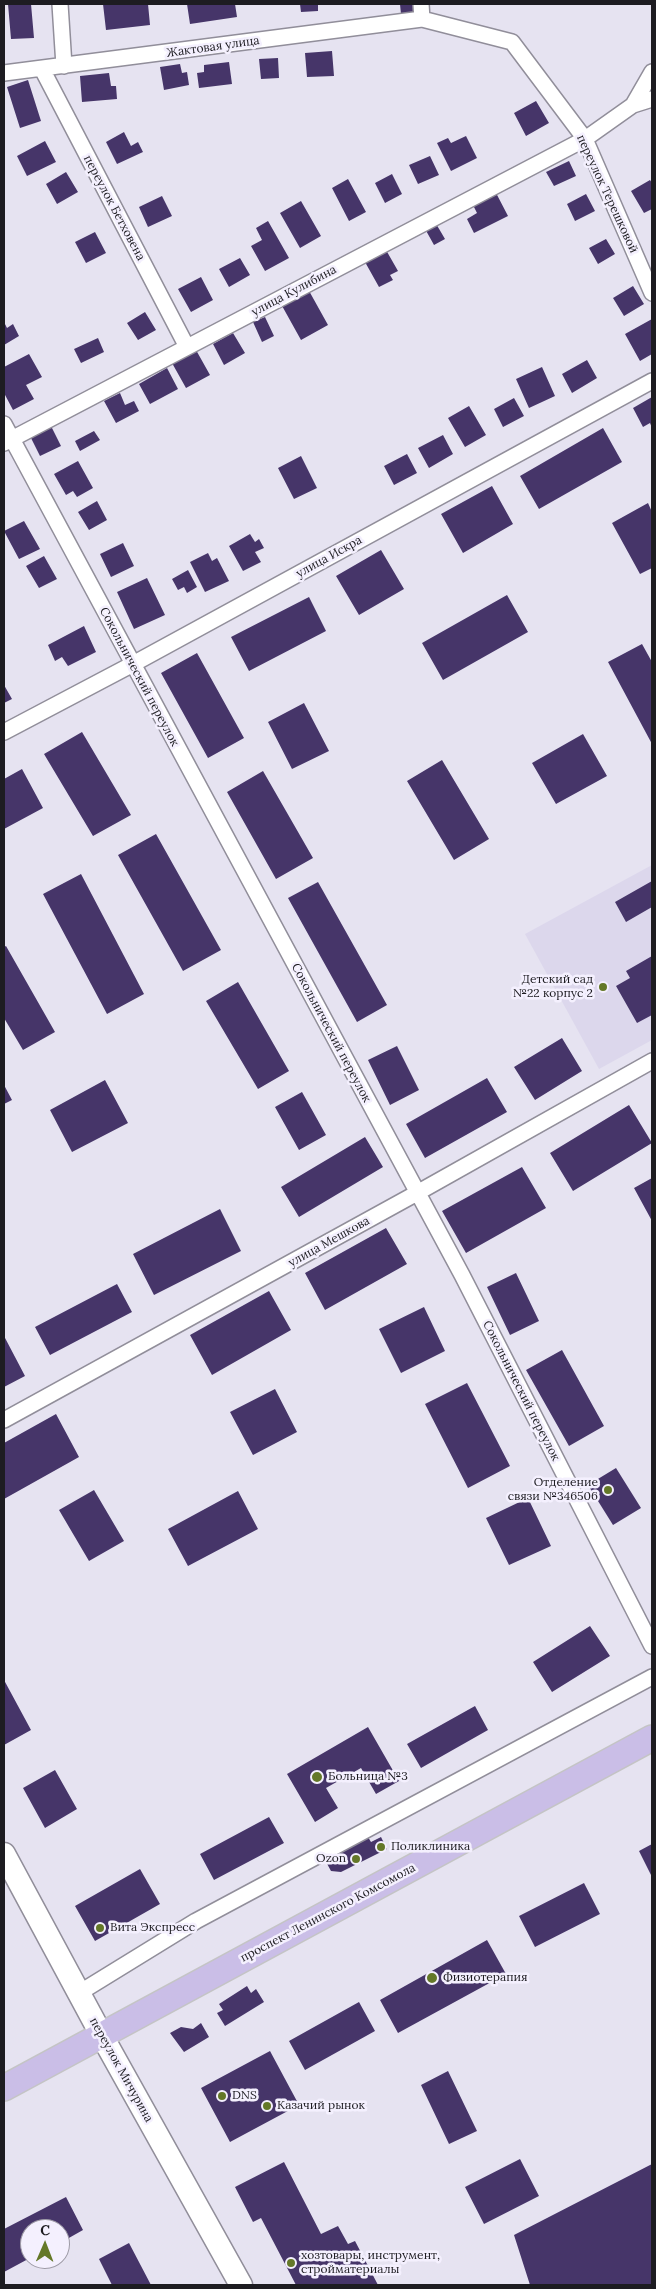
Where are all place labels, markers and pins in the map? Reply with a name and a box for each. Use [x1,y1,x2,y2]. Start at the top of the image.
place label: Детский сад №22 корпус 2 [513,973,593,1001]
marker: Детский сад №22 корпус 2 [597,981,609,993]
place label: Отделение связи №346506 [508,1476,598,1504]
marker: Отделение связи №346506 [602,1484,614,1496]
marker: Больница №3 [310,1770,324,1784]
place label: Больница №3 [328,1770,408,1784]
place label: Поликлиника [391,1840,470,1854]
marker: Поликлиника [375,1841,387,1853]
place label: Ozon [316,1852,346,1866]
marker: Ozon [350,1853,362,1865]
place label: Вита Экспресс [110,1921,195,1935]
marker: Вита Экспресс [94,1922,106,1934]
marker: Физиотерапия [425,1971,439,1985]
place label: Физиотерапия [443,1971,528,1985]
place label: DNS [232,2089,257,2103]
marker: DNS [216,2090,228,2102]
place label: Казачий рынок [277,2099,365,2113]
marker: Казачий рынок [261,2100,273,2112]
place label: хозтовары, инструмент, стройматериалы [301,2249,440,2277]
marker: хозтовары, инструмент, стройматериалы [285,2257,297,2269]

